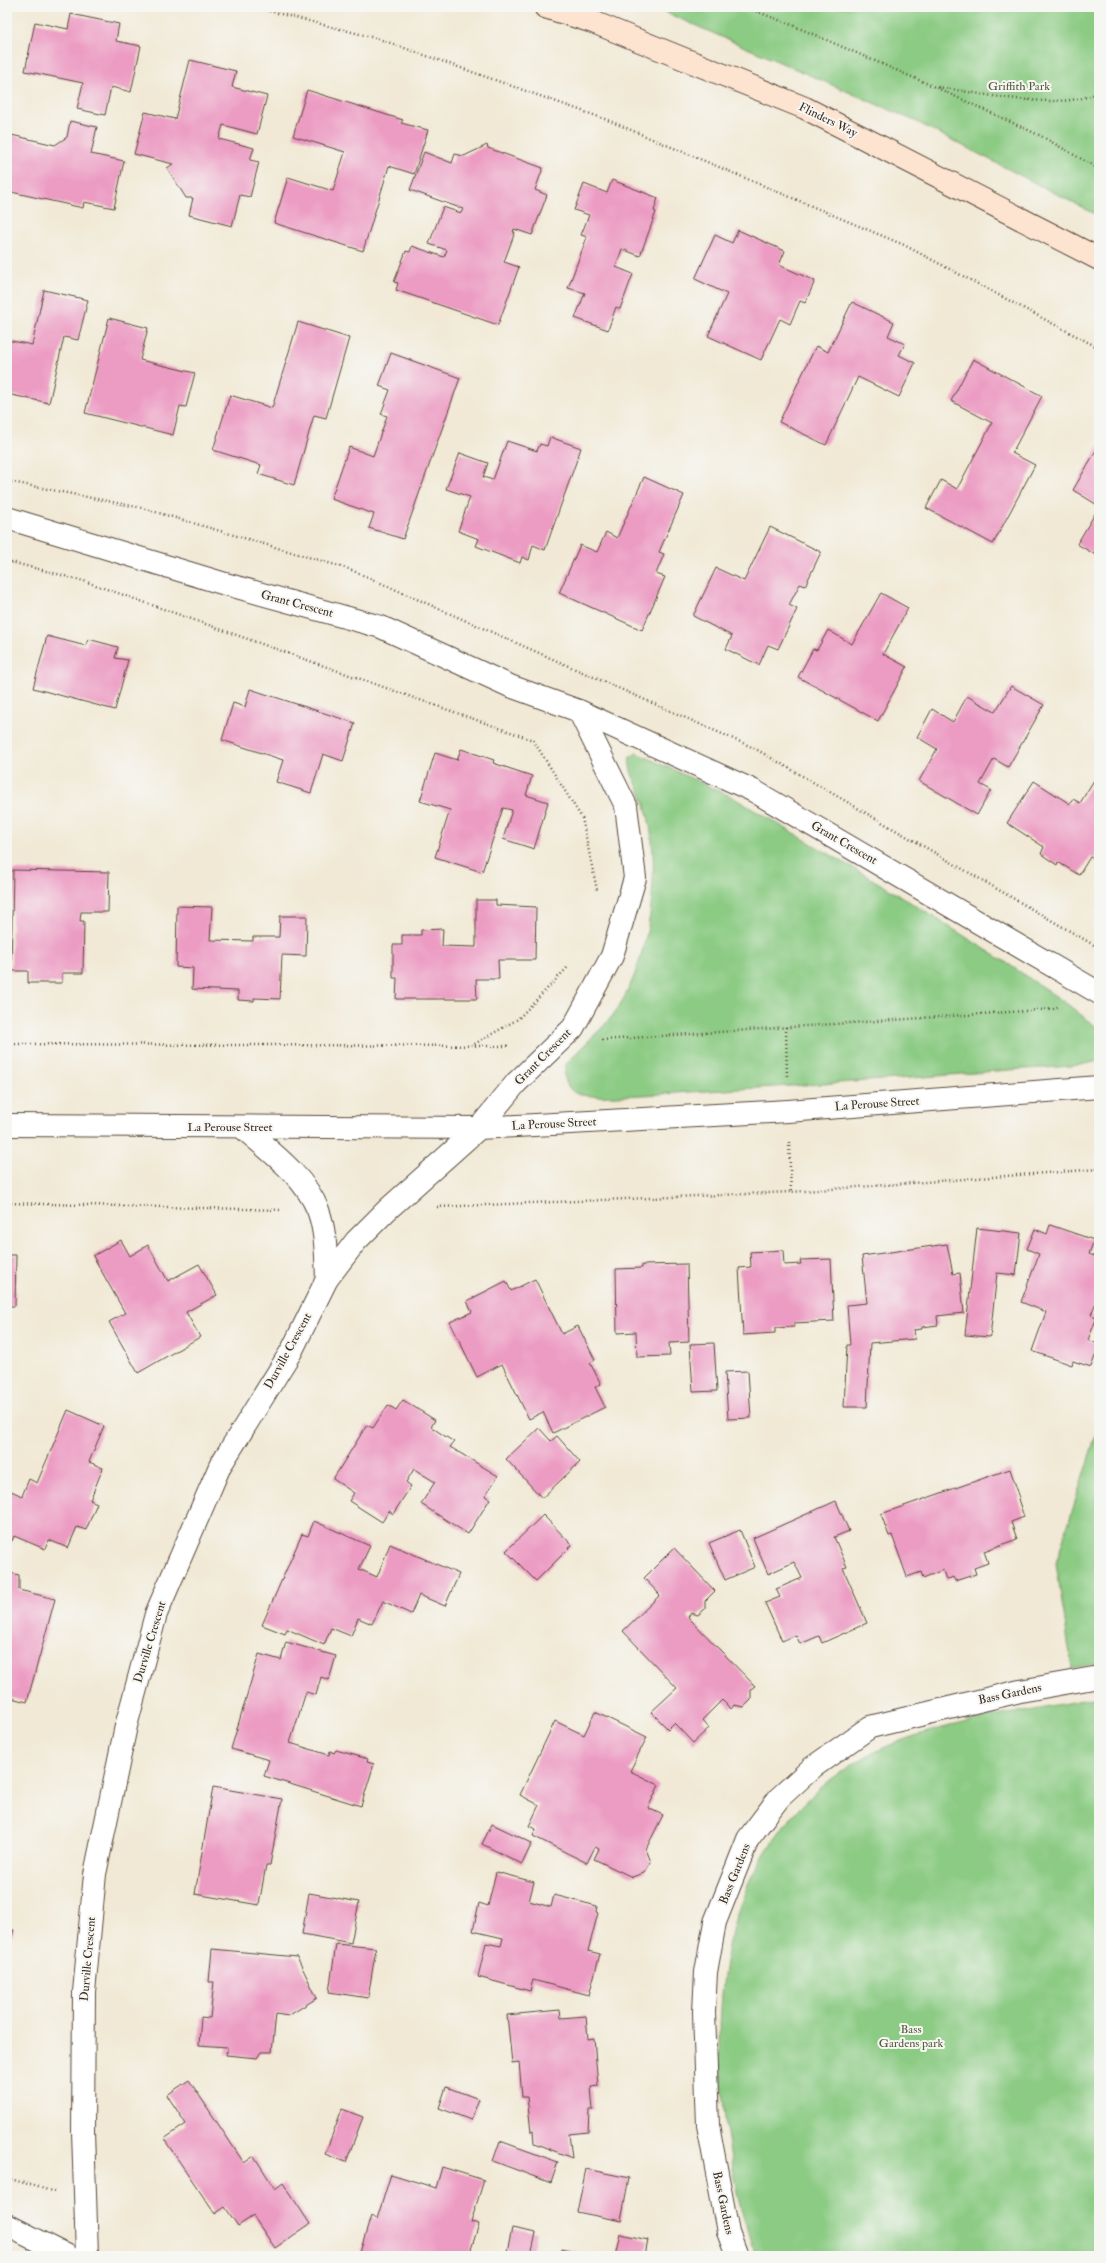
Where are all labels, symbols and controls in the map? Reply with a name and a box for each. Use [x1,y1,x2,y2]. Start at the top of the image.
park label: Griffith Park [988,79,1050,94]
street label: Flinders Way [796,99,860,141]
street label: Grant Crescent [259,587,335,621]
street label: Grant Crescent [808,818,880,868]
street label: Grant Crescent [511,1025,575,1089]
street label: La Perouse Street [834,1094,920,1114]
street label: La Perouse Street [511,1114,597,1134]
street label: La Perouse Street [188,1120,273,1135]
street label: Durville Crescent [261,1310,315,1392]
street label: Durville Crescent [130,1599,170,1685]
street label: Bass Gardens [977,1680,1043,1708]
street label: Bass Gardens [716,1841,754,1907]
street label: Durville Crescent [77,1916,99,2002]
park label: Bass Gardens park [879,2022,943,2051]
street label: Bass Gardens [709,2170,737,2236]

